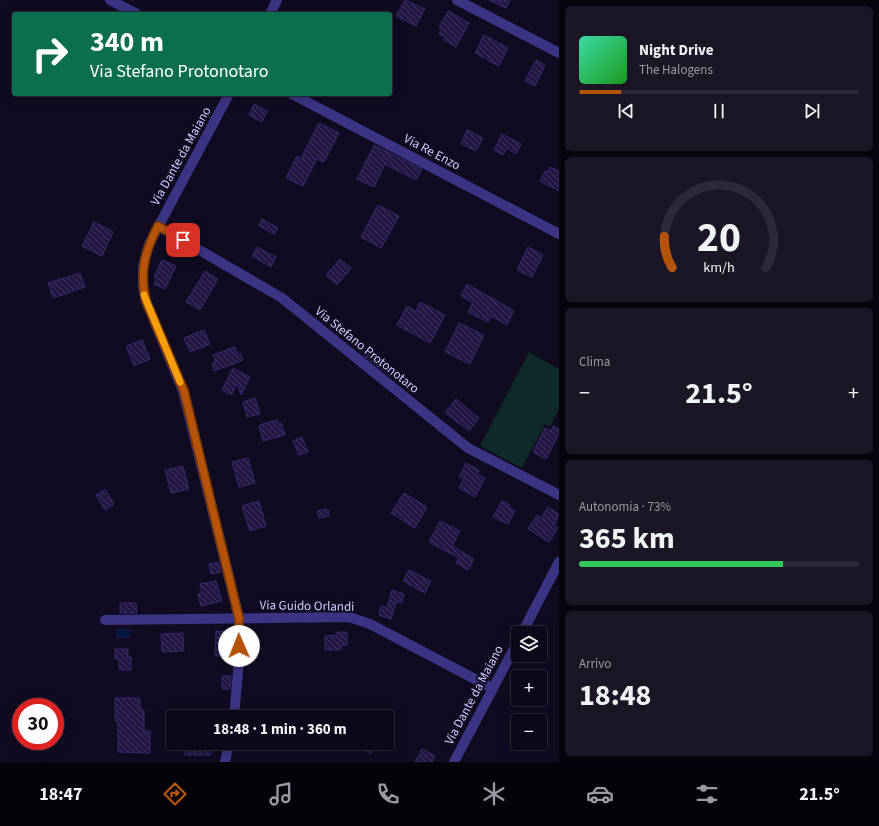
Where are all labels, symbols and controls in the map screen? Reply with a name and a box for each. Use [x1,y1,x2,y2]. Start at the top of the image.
text: 340 m [90,22,164,62]
icon: right [24,28,76,80]
text: Night Drive [639,40,714,61]
text: Via Stefano Protonotaro [90,59,269,84]
text: The Halogens [639,61,713,79]
icon: previous [615,100,637,122]
icon: pause [708,100,730,122]
icon: next [801,100,823,122]
street label: Via Dante da Maiano [146,103,216,209]
street label: Via Re Enzo [401,130,463,174]
text: 20 [697,208,741,268]
pin [166,223,200,257]
icon: arrive [172,229,194,251]
text: km/h [703,256,735,277]
street label: Via Stefano Protonotaro [311,302,423,398]
text: Clima [579,353,610,371]
text: 21.5° [685,372,753,415]
text: − [579,377,590,409]
text: + [848,377,859,409]
text: Autonomia · 73% [579,498,671,516]
text: 365 km [579,517,675,560]
street label: Via Guido Orlandi [259,596,355,616]
position arrow [218,625,260,667]
map controls [511,626,547,750]
button: layers [511,626,547,662]
street label: Via Dante da Maiano [440,642,508,748]
text: Arrivo [579,655,611,673]
button: + [511,670,547,706]
text: 18:48 [579,674,651,717]
speed limit sign: 30 [12,698,64,750]
button: − [511,714,547,750]
text: 18:48 · 1 min · 360 m [213,719,347,740]
icon: directions [161,780,189,808]
icon: music [267,780,295,808]
icon: phone [374,780,402,808]
icon: climate [480,780,508,808]
icon: car [586,780,614,808]
icon: filters [693,780,721,808]
text: 18:47 [39,782,83,807]
text: 21.5° [799,782,840,807]

